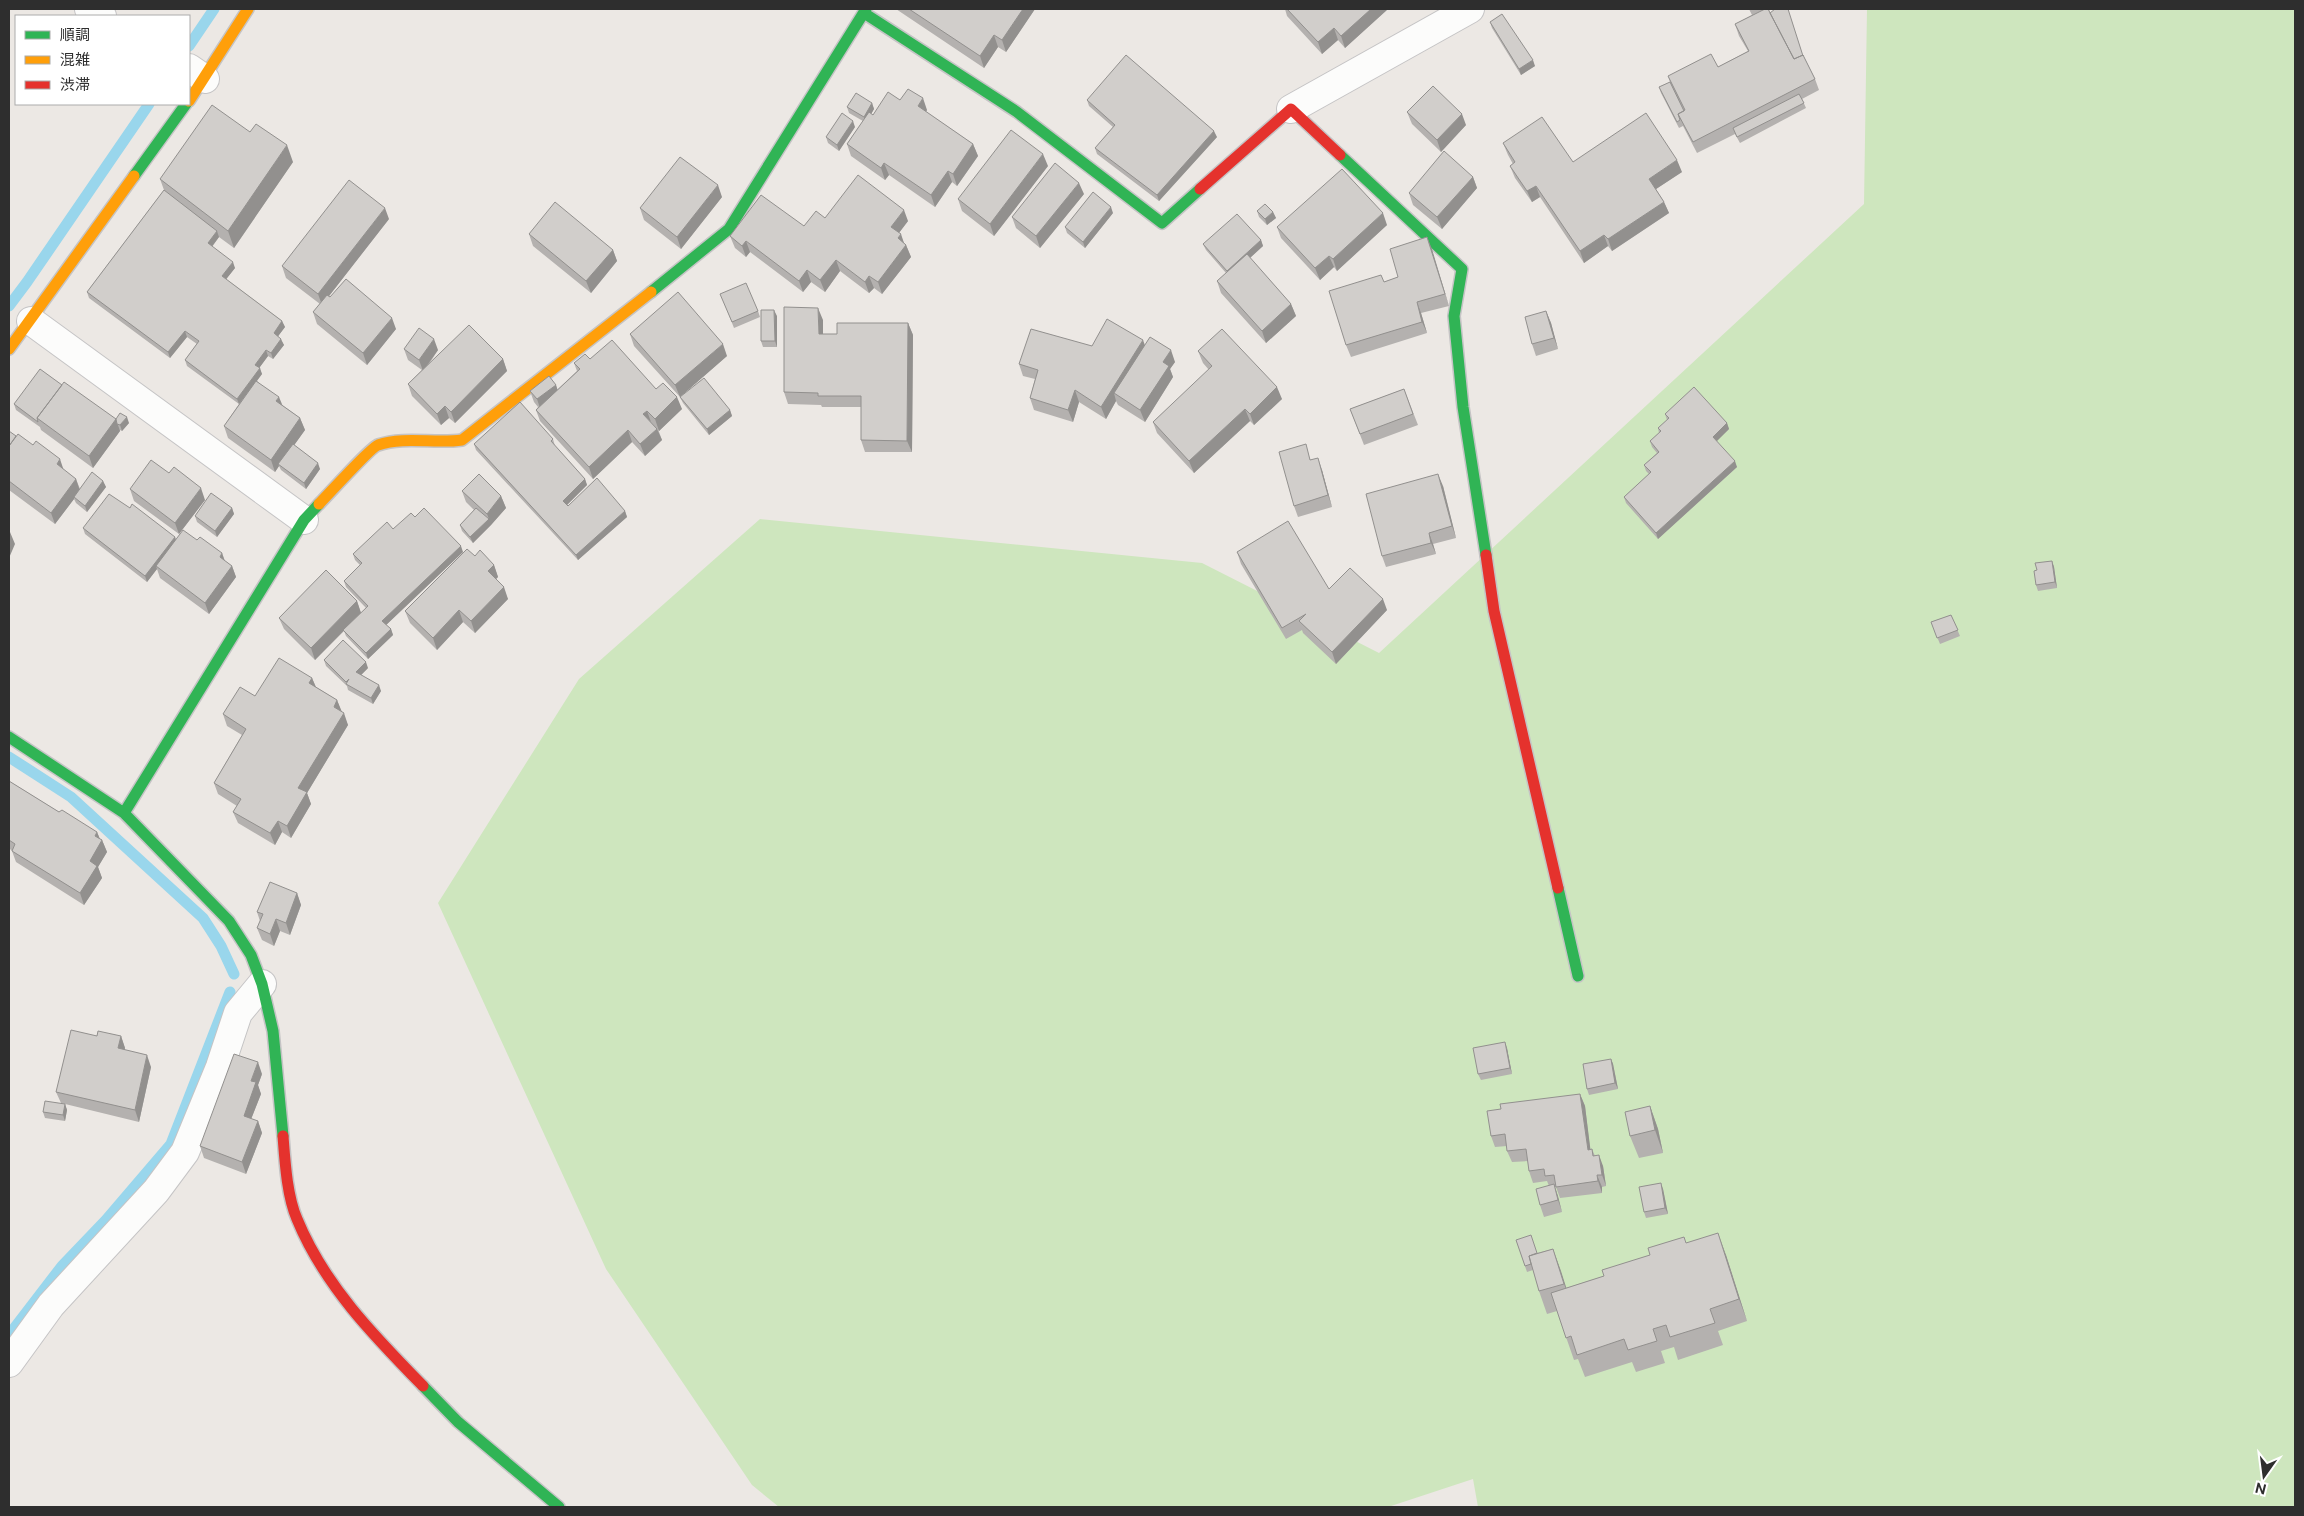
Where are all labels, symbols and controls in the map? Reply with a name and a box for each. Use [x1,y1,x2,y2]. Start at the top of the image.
legend [15,15,190,105]
text: 順調 [60,26,90,43]
text: 混雑 [60,51,90,68]
text: 渋滞 [60,76,90,93]
north arrow [2239,1451,2289,1501]
text: N [2254,1480,2268,1498]

